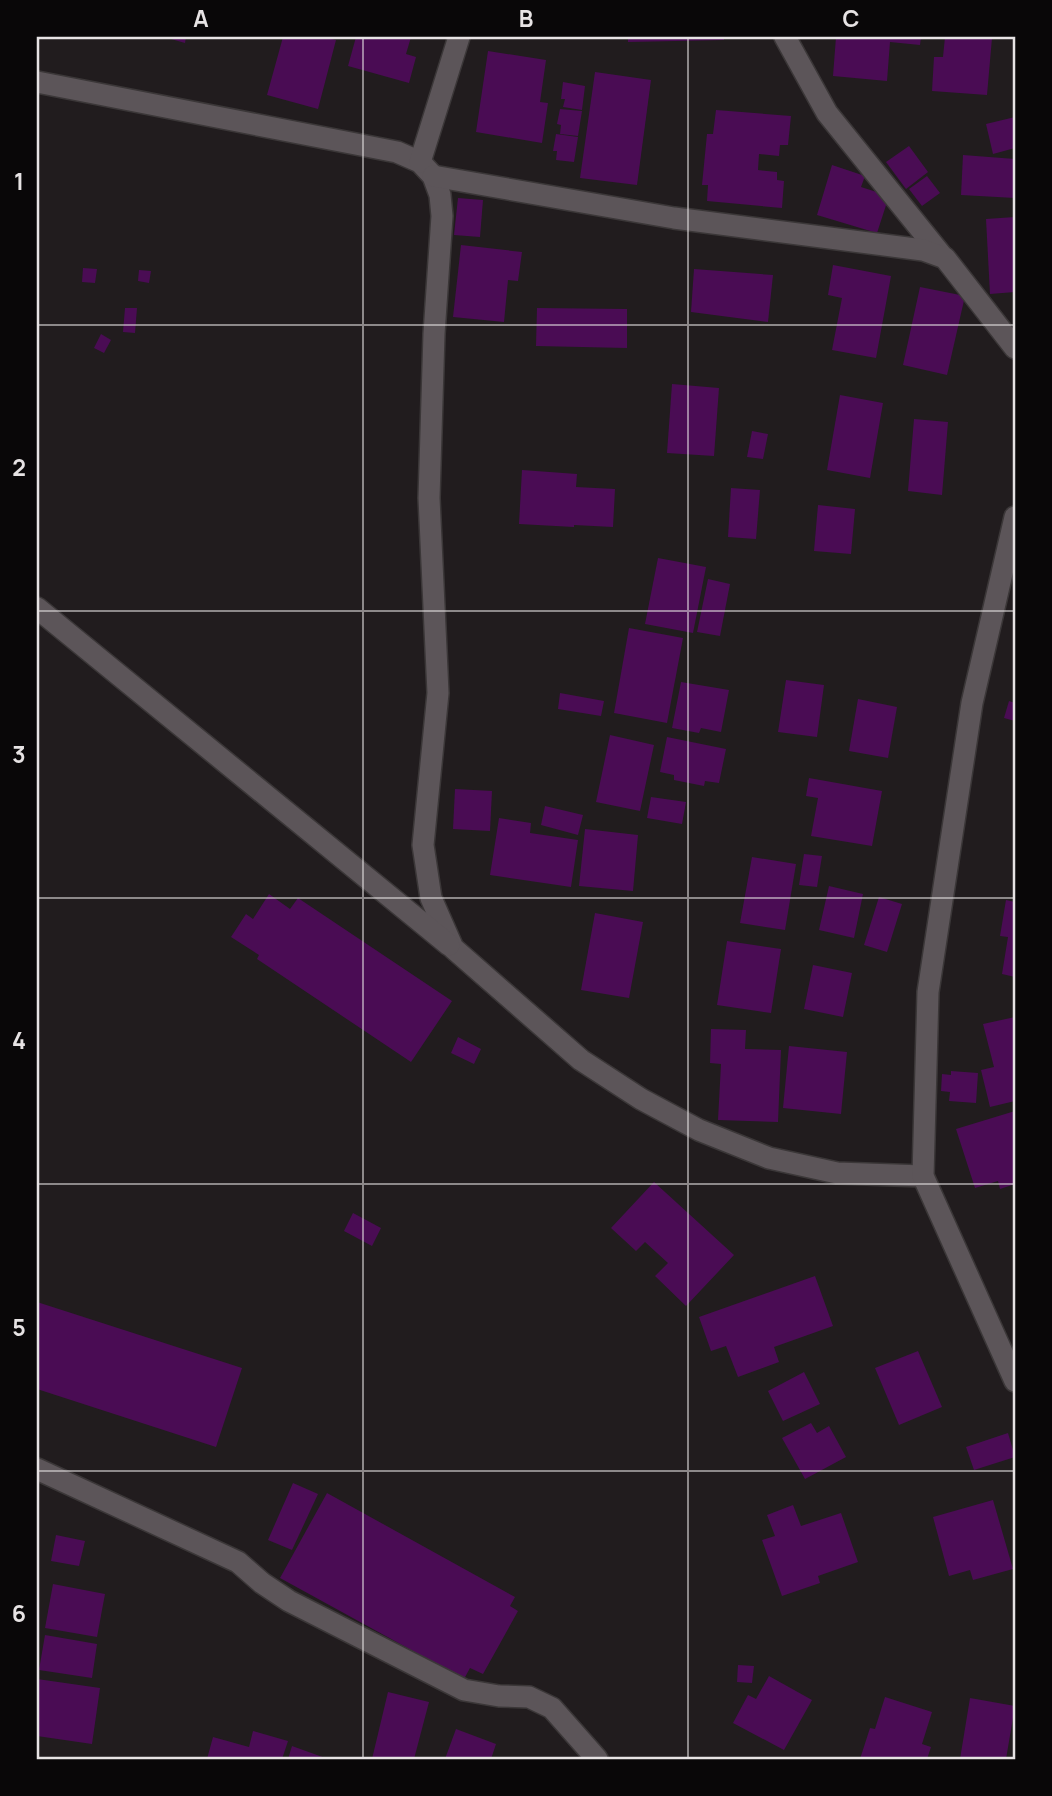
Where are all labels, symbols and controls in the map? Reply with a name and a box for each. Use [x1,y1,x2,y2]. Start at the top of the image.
text: A [193,2,209,34]
text: B [519,2,533,34]
text: C [843,2,860,34]
text: 1 [14,165,24,197]
text: 2 [12,451,26,483]
text: 3 [12,738,26,770]
text: 4 [12,1024,26,1056]
text: 5 [12,1311,26,1343]
text: 6 [12,1597,26,1629]

